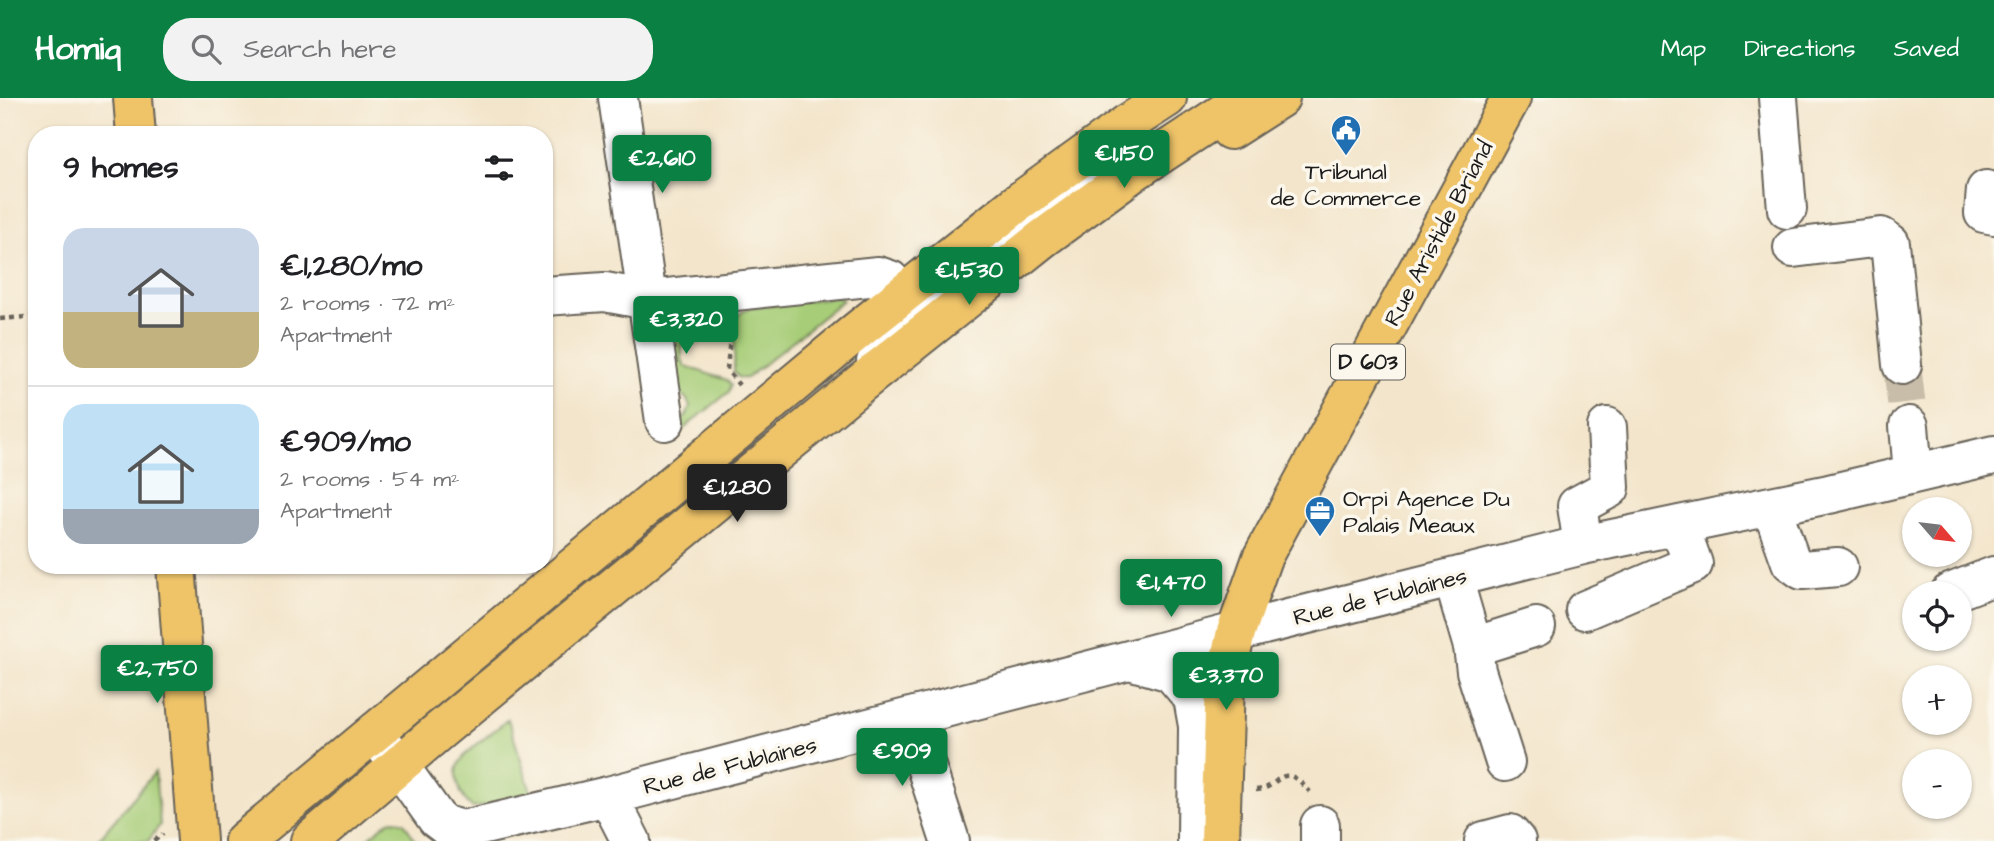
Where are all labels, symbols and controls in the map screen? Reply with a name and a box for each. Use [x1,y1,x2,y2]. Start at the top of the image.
search box [163,18,653,81]
text: Homiq [35,26,121,72]
icon: search [187,30,225,68]
text: Search here [243,31,397,67]
text: Map [1661,32,1706,66]
text: Directions [1744,32,1856,66]
text: Saved [1894,32,1959,66]
public building icon: Tribunal de Commerce [1329,113,1363,157]
pin: €1,150 [1067,130,1181,190]
street label: Rue Aristide Briand [1376,135,1501,332]
pin: €2,610 [605,136,719,195]
text: €1,150 [1094,137,1154,169]
text: €2,610 [628,142,696,174]
text: 9 homes [63,147,178,189]
icon: filters [480,149,518,187]
place label: Tribunal de Commerce [1271,156,1421,214]
text: €1,280/mo [280,245,422,287]
pin: €1,530 [912,248,1026,307]
text: €1,530 [935,254,1003,286]
icon: home [119,256,203,340]
text: 2 rooms · 72 m² [280,287,455,319]
pin: €3,320 [629,296,743,356]
text: €3,320 [649,303,723,335]
text: Apartment [280,319,392,351]
road number: D 603 [1331,344,1405,380]
text: €909/mo [280,421,411,463]
icon: home [119,432,203,516]
text: 2 rooms · 54 m² [280,463,460,495]
pin: €1,280 [680,464,794,524]
text: €1,280 [703,471,771,503]
place label: Orpi Agence Du Palais Meaux [1343,483,1510,541]
office icon: Orpi Agence Du Palais Meaux [1303,494,1337,538]
text: Apartment [280,495,392,527]
north arrow [1902,497,1972,567]
map controls [1902,497,1972,819]
pin: €1,470 [1114,560,1228,619]
street label: Rue de Fublaines [1290,560,1470,634]
text: €1,470 [1136,566,1206,598]
button: locate [1902,581,1972,651]
pin: €2,750 [100,646,214,705]
text: €2,750 [117,652,197,684]
pin: €3,370 [1169,652,1283,712]
text: €3,370 [1189,659,1263,691]
button: + [1902,665,1972,735]
pin: €909 [861,728,943,788]
street label: Rue de Fublaines [640,729,820,803]
text: €909 [873,735,931,767]
button: − [1902,749,1972,819]

